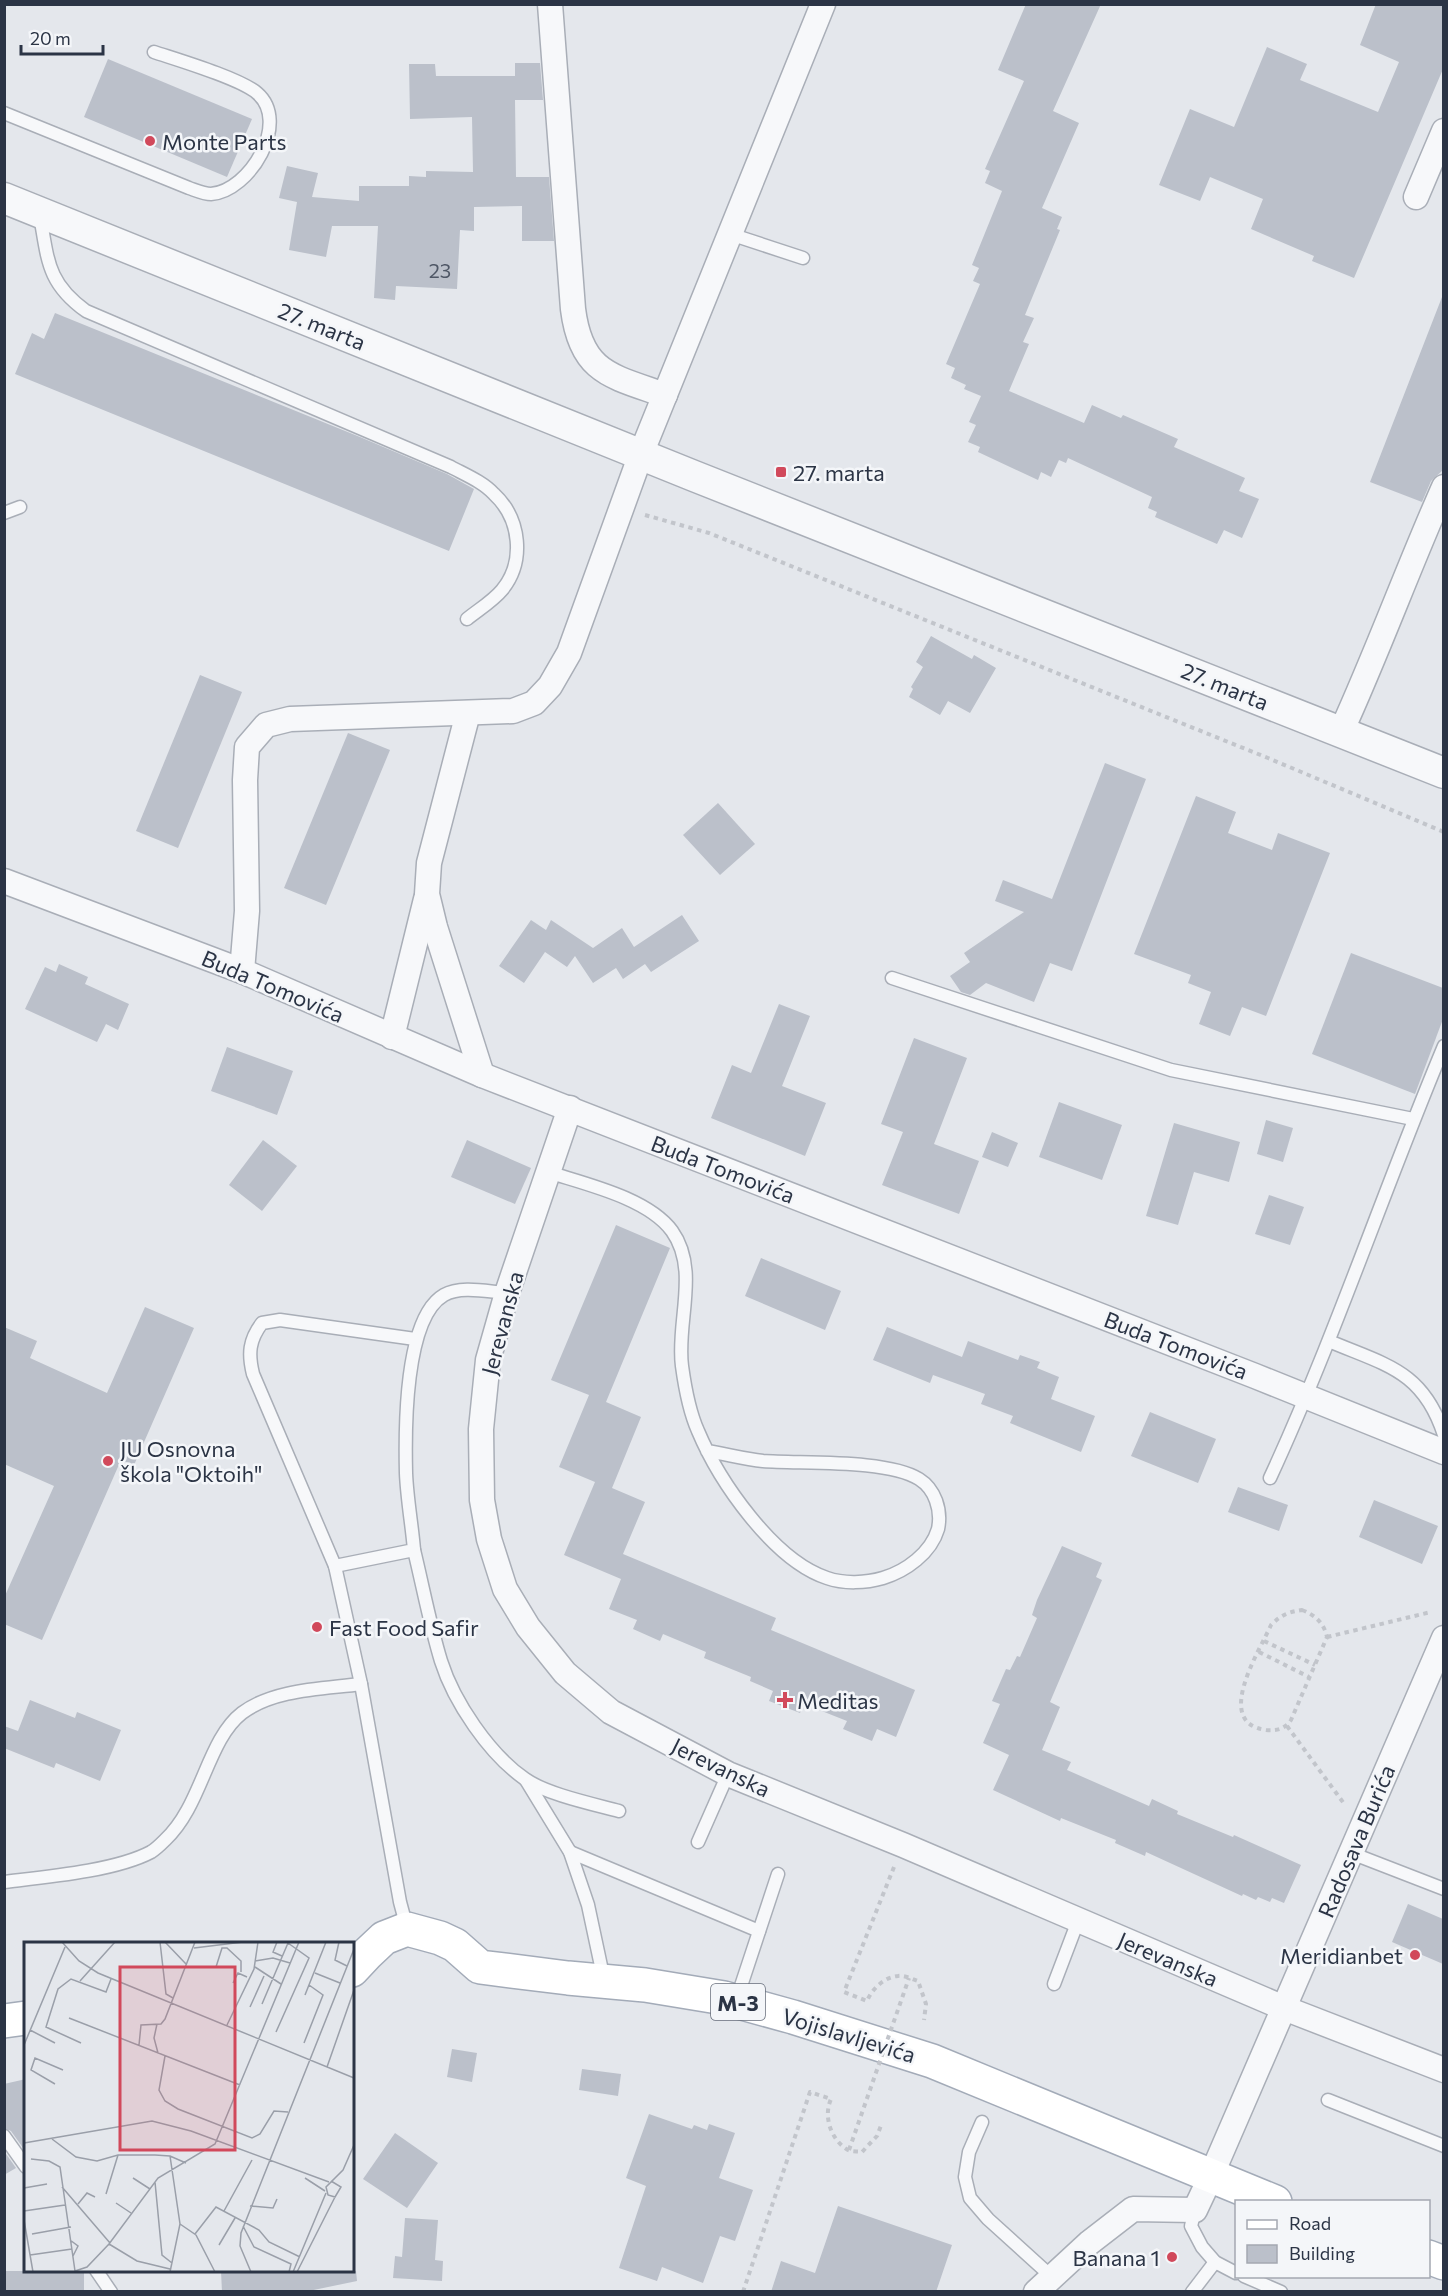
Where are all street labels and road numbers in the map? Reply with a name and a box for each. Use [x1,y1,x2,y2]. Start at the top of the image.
street label: 27. marta [274,296,370,356]
street label: 27. marta [1177,656,1273,716]
street label: Buda Tomovića [198,944,348,1028]
street label: Buda Tomovića [647,1129,799,1209]
street label: Jerevanska [475,1268,529,1378]
street label: Buda Tomovića [1100,1305,1252,1385]
street label: Jerevanska [667,1732,775,1802]
street label: Radosava Burića [1312,1761,1400,1921]
street label: Jerevanska [1114,1926,1222,1992]
road number: M-3 [711,1984,765,2020]
street label: Vojislavljevića [779,2002,919,2068]

